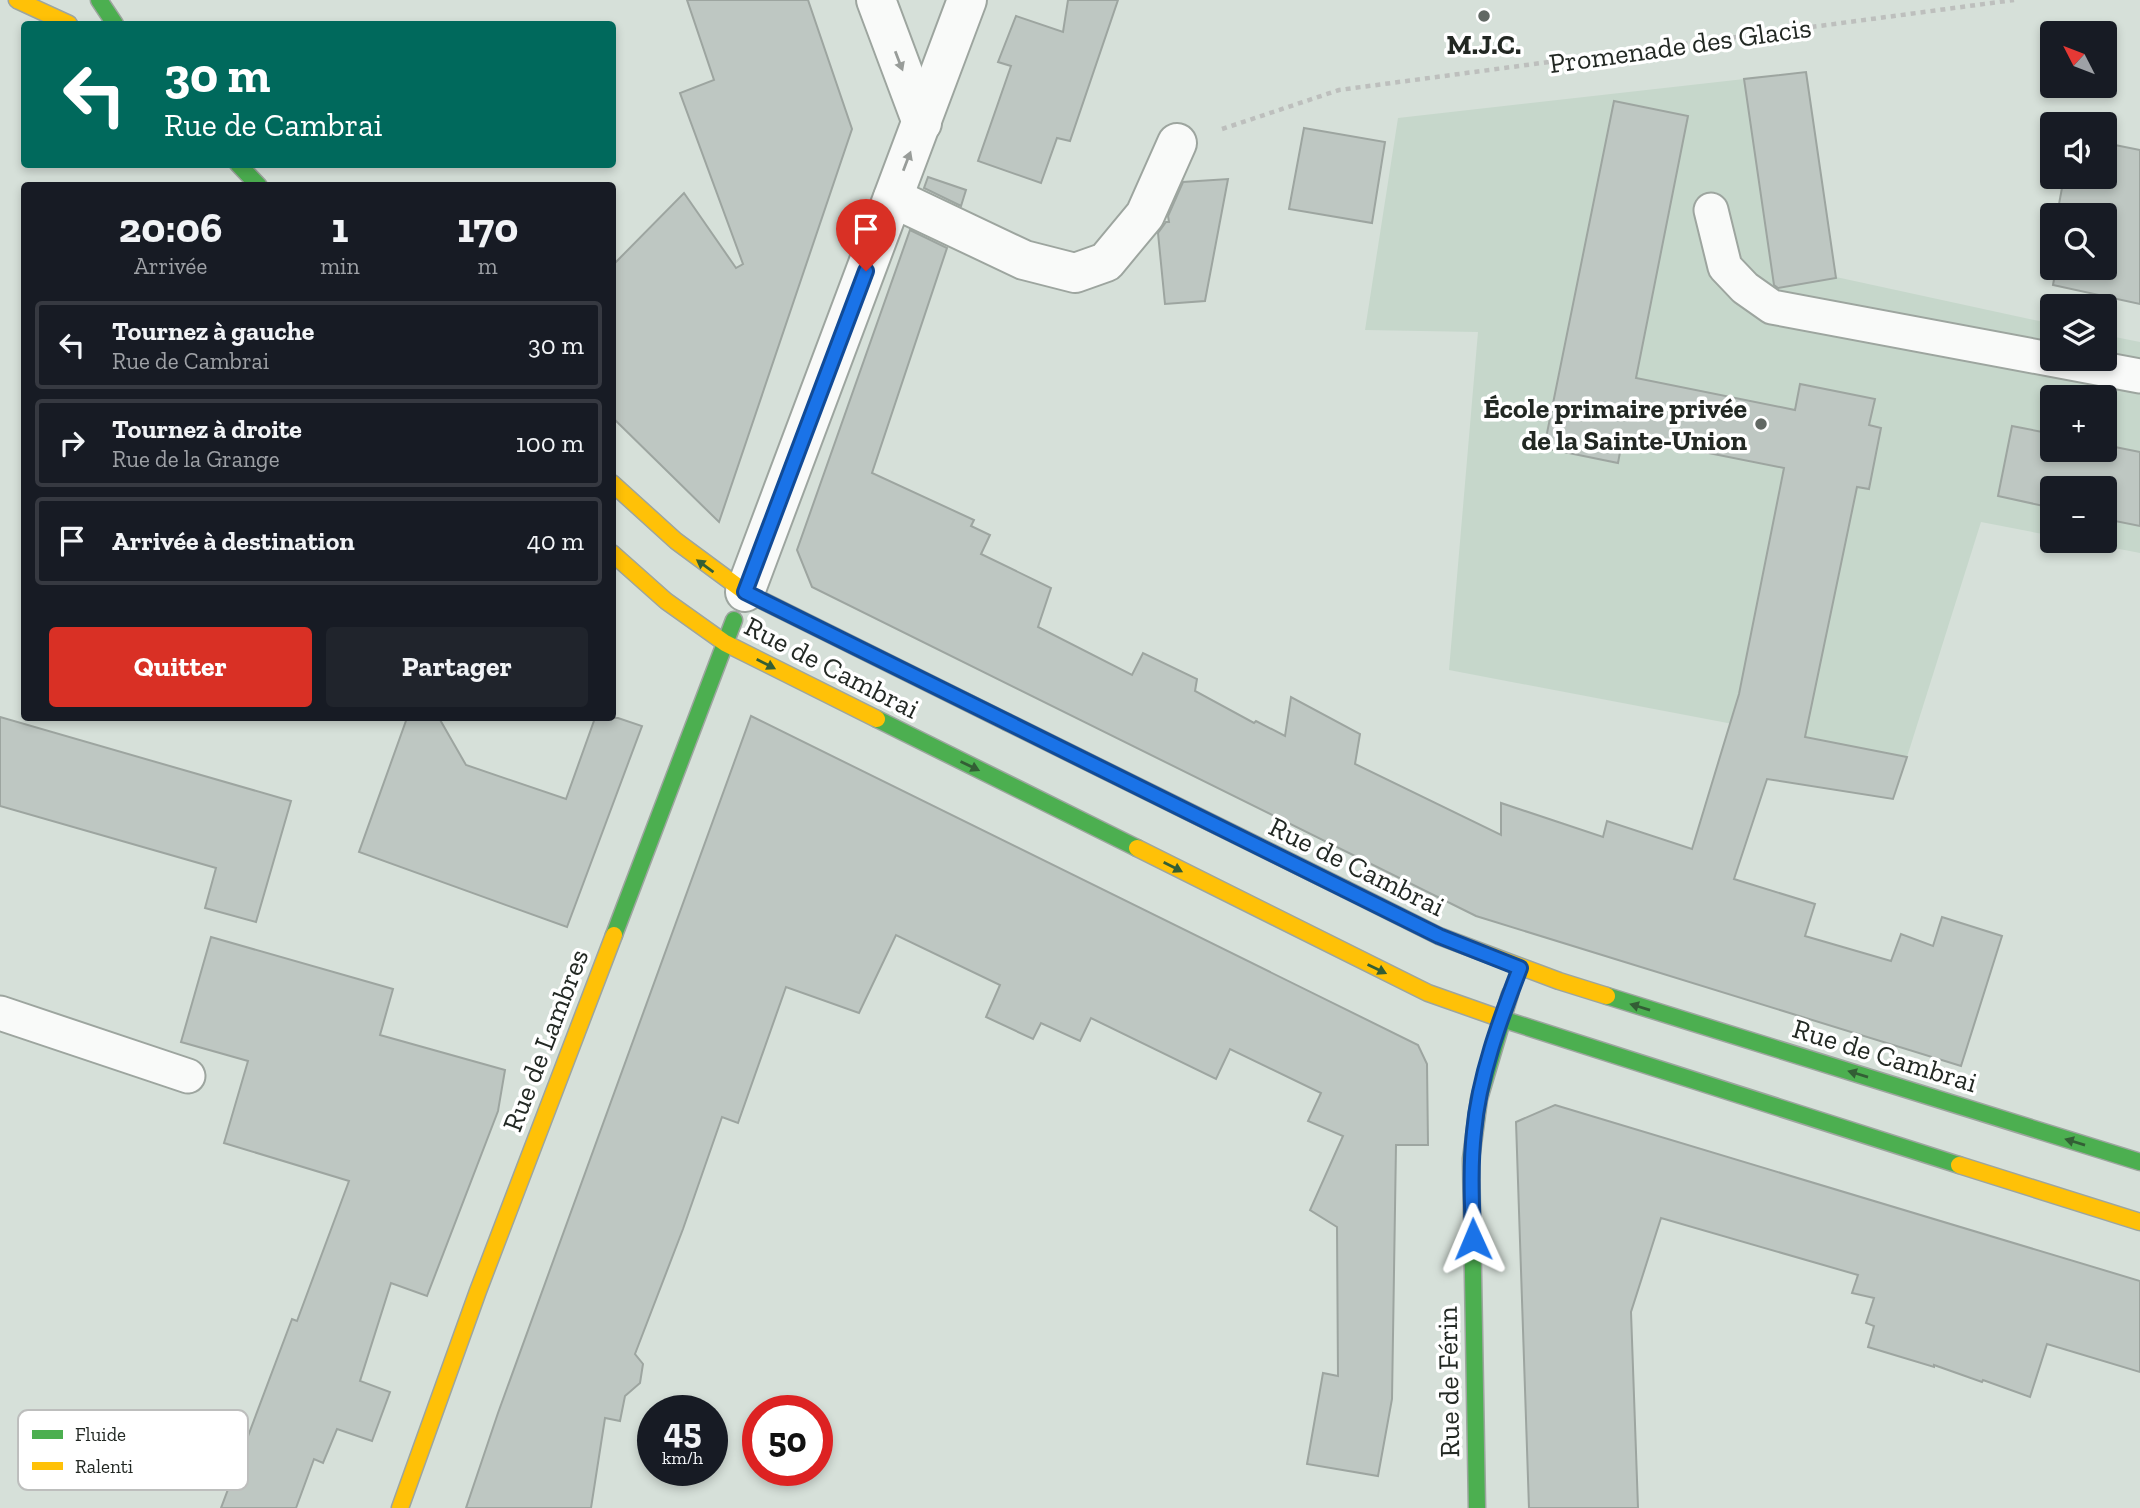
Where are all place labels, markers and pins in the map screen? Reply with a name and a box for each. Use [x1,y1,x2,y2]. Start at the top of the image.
marker: M.J.C. [1476,8,1492,24]
place label: M.J.C. [1447,28,1521,61]
pin [836,199,896,271]
place label: École primaire privée de la Sainte-Union [1483,392,1747,457]
marker: École primaire privée de la Sainte-Union [1753,416,1769,432]

